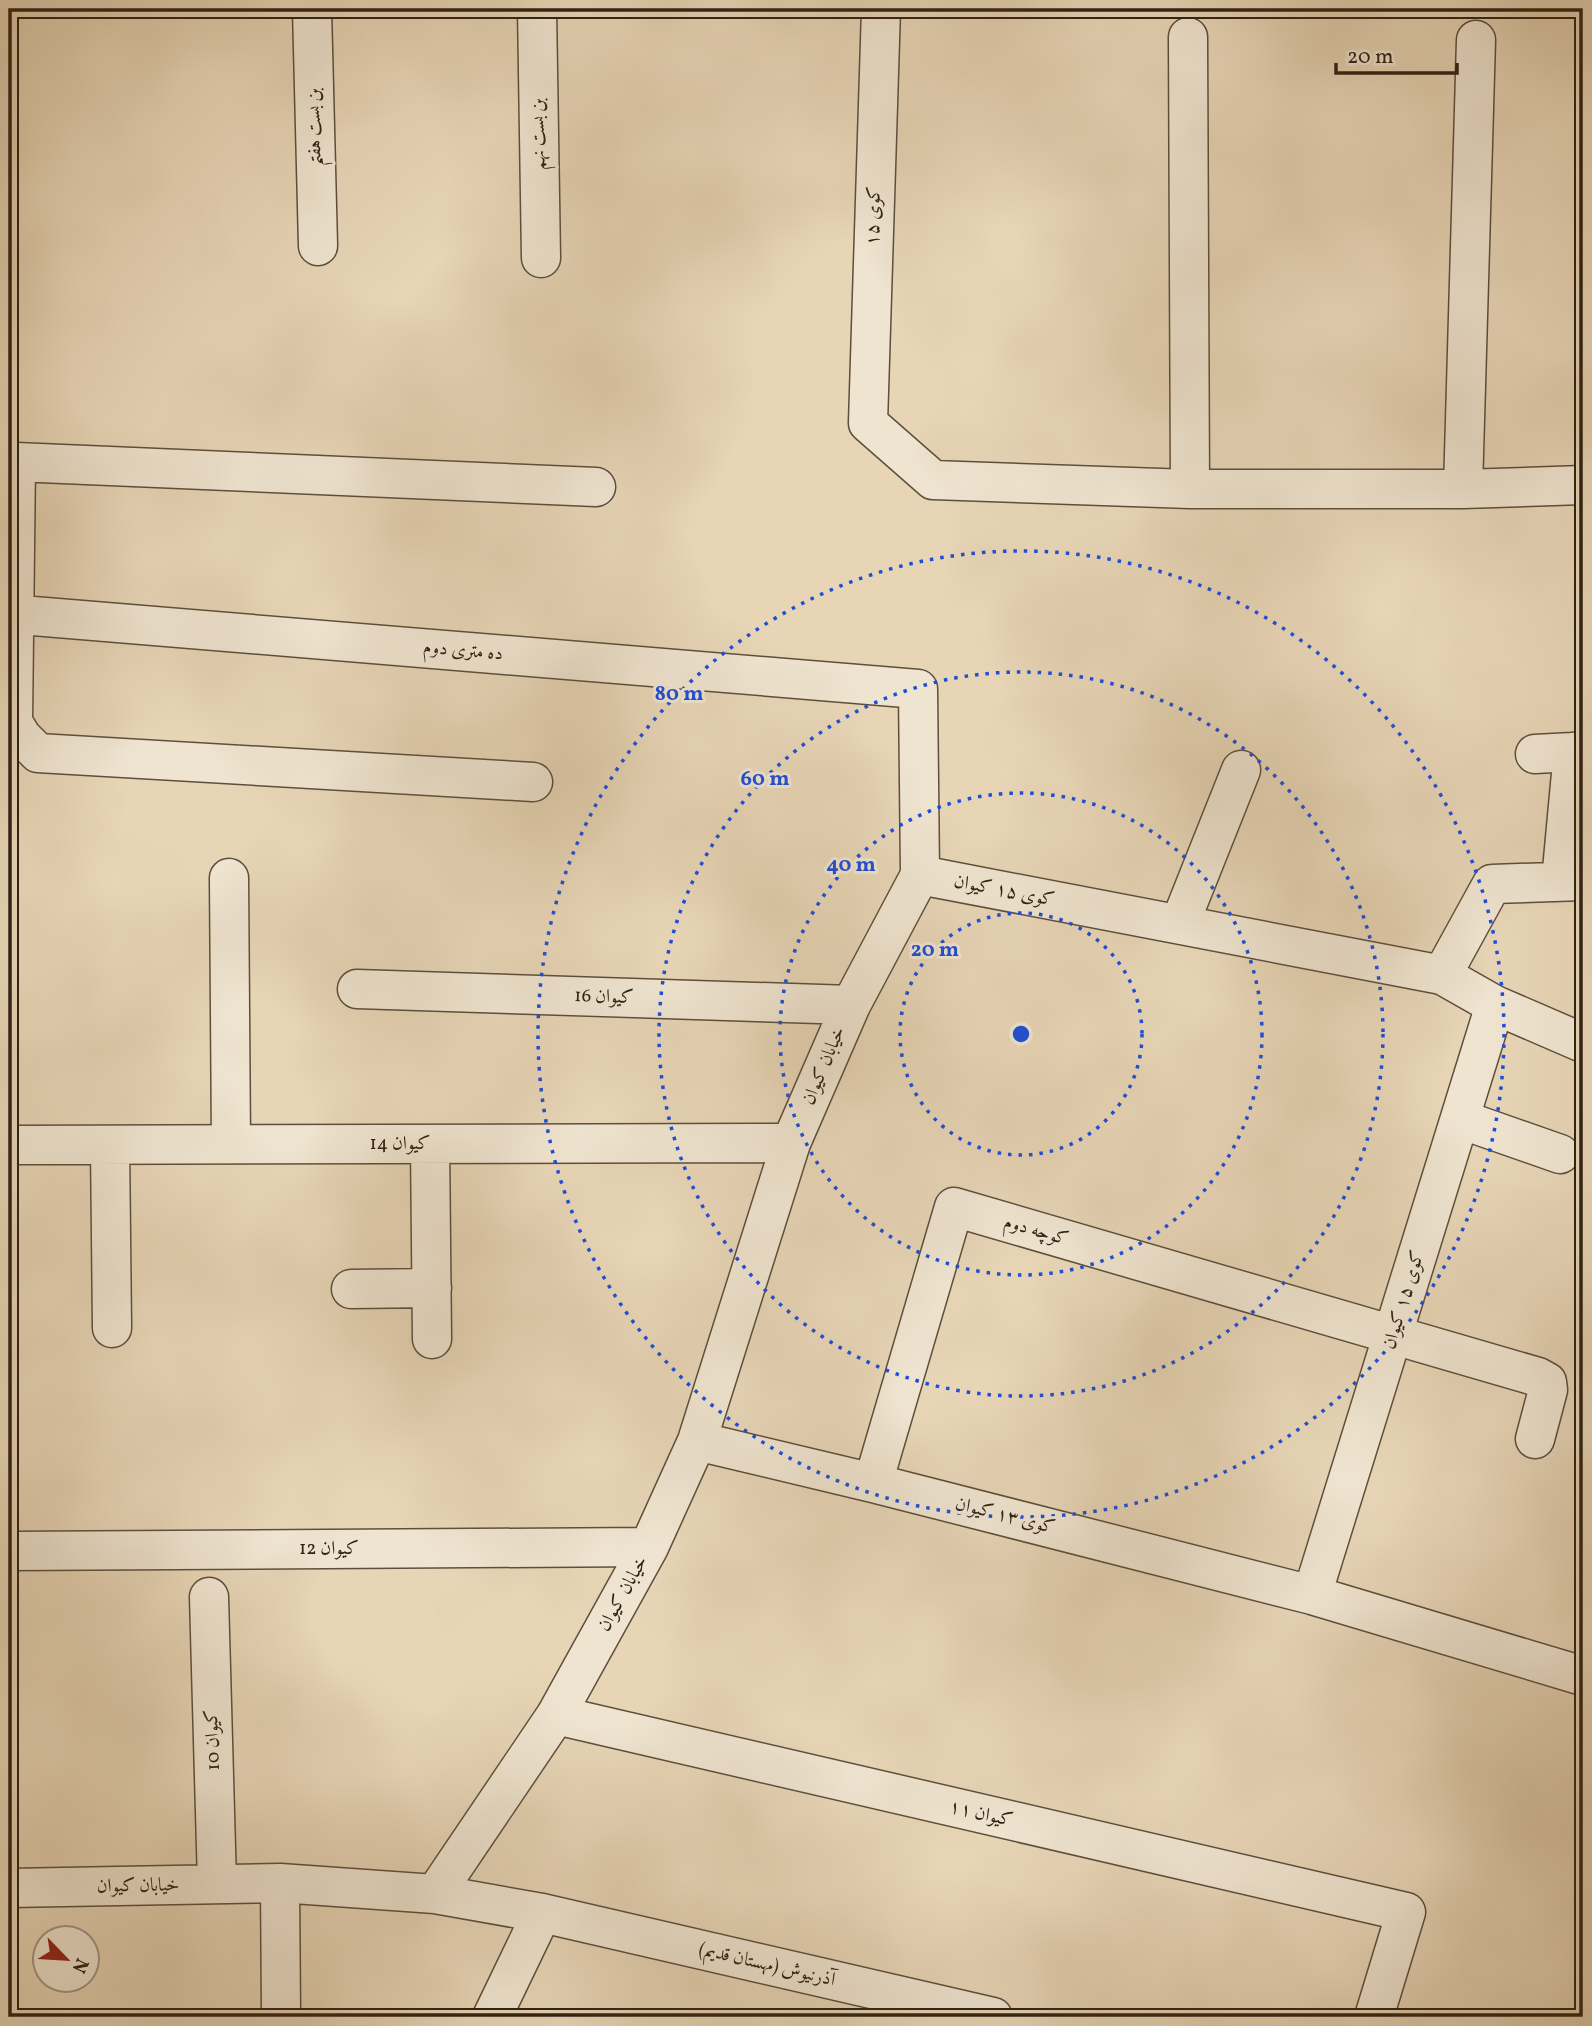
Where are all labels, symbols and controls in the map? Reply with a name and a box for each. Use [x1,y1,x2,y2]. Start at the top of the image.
scale bar [1336,32,1457,76]
text: 20 m [1347,43,1393,72]
street label: بن بست هفتم [301,87,334,166]
street label: بن بست نهم [525,97,557,170]
street label: کوی ۱۵ [860,186,888,246]
street label: ده متری دوم [422,635,504,669]
text: 80 m [655,680,703,709]
text: 60 m [741,765,789,794]
text: 40 m [826,851,876,880]
street label: کوی ۱۵ کیوان [951,868,1057,914]
text: 20 m [911,936,959,965]
street label: کیوان 16 [574,983,634,1011]
centre of rings [1009,1022,1033,1046]
street label: خیابان کیوان [796,1023,852,1109]
street label: کیوان 14 [369,1131,431,1157]
street label: کوچه دوم [1000,1209,1071,1255]
street label: کوی ۱۵ کیوان [1377,1247,1431,1353]
street label: کوی ۱۳ کیوان [952,1491,1058,1541]
street label: کیوان 12 [299,1536,359,1562]
street label: خیابان کیوان [592,1552,654,1636]
street label: کیوان 10 [199,1709,227,1771]
street label: کیوان ۱۱ [947,1794,1015,1834]
street label: خیابان کیوان [96,1872,180,1900]
north arrow [32,1924,102,1994]
street label: آذرنیوش (مهستان قدیم) [696,1937,840,1996]
text: N [65,1954,94,1977]

